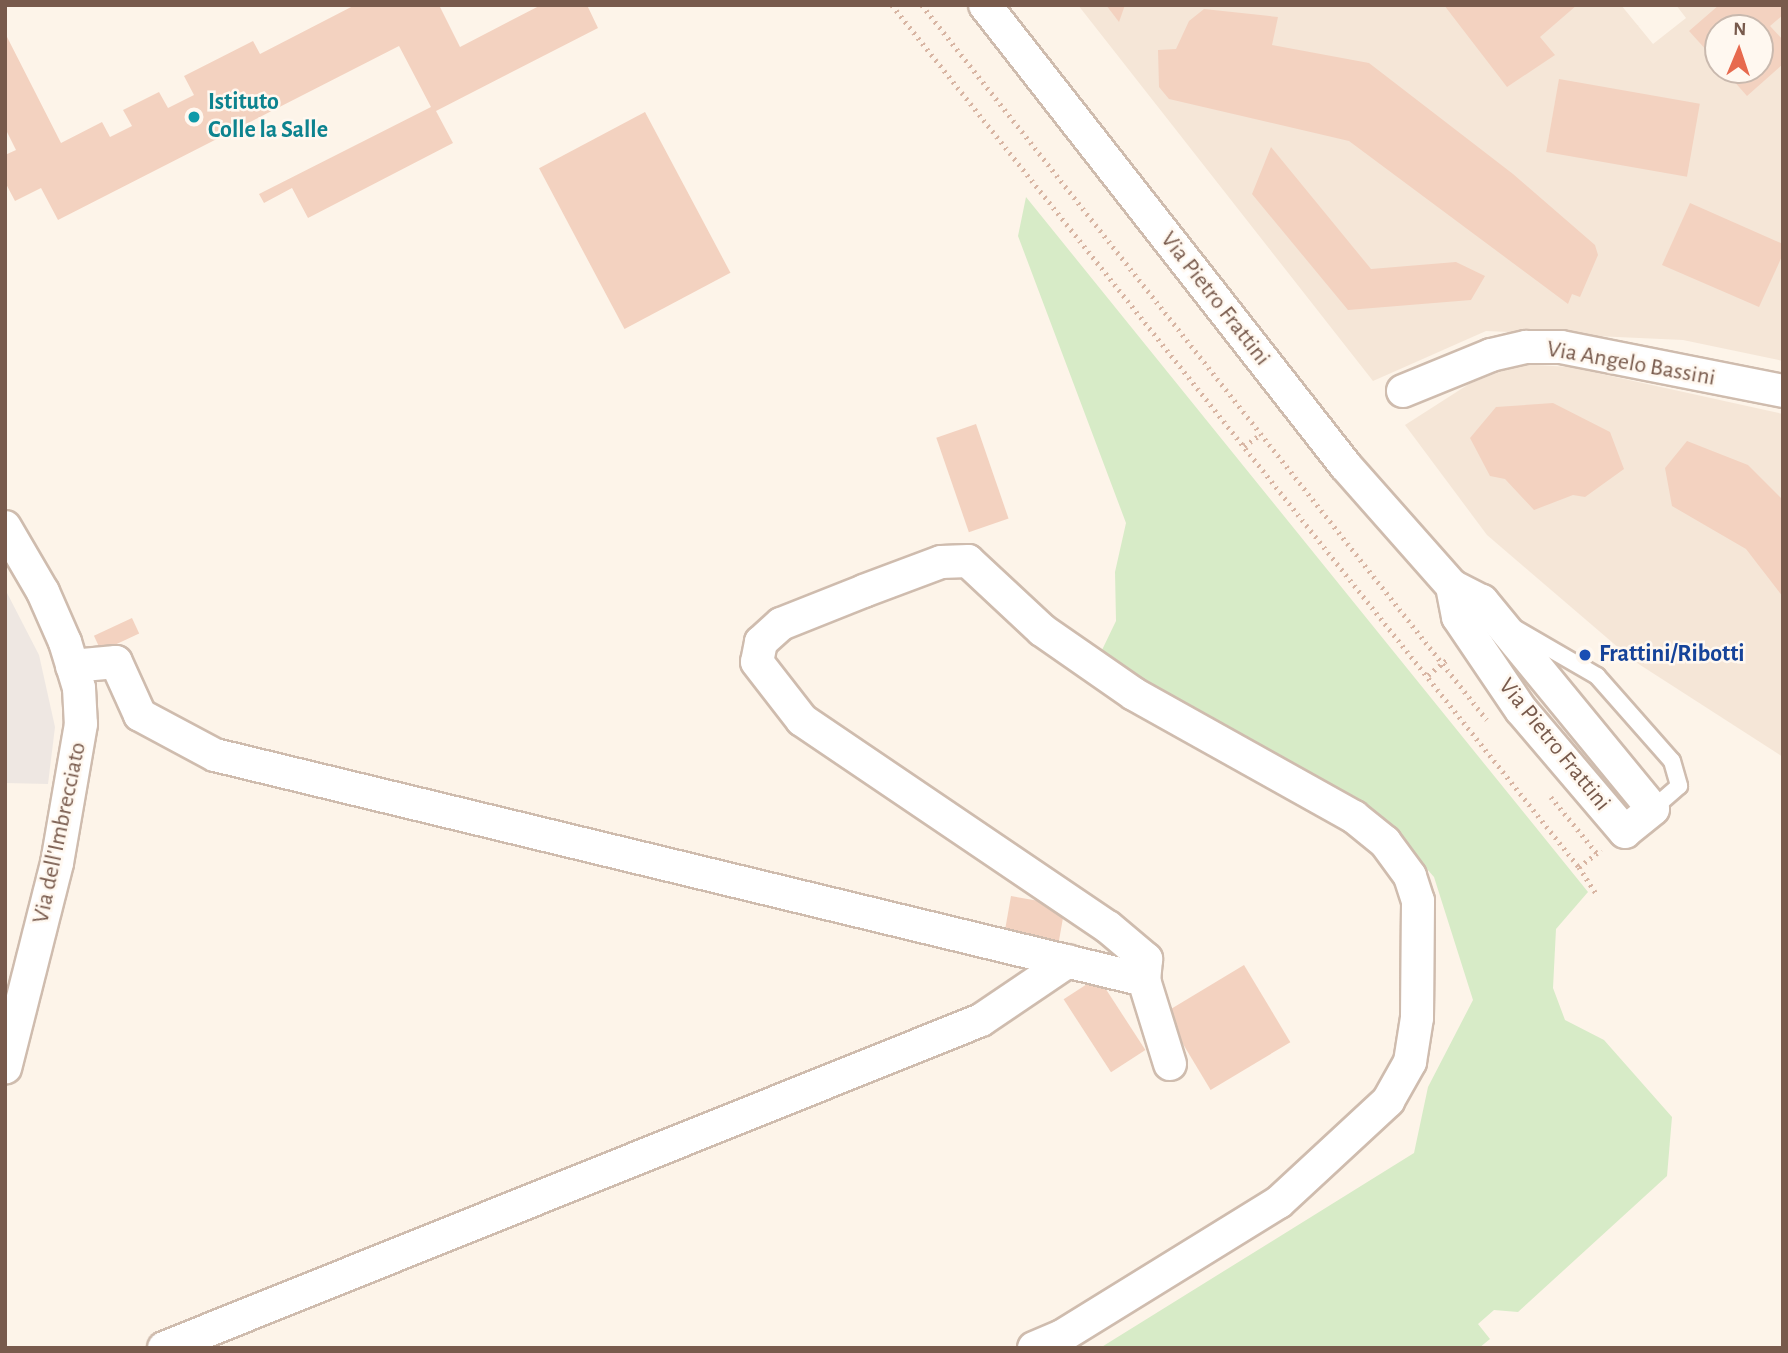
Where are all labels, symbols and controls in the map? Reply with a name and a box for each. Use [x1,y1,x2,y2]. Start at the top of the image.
north arrow [1704,14,1774,84]
text: N [1733,20,1747,39]
place label: Istituto Colle la Salle [208,89,328,145]
marker: Istituto Colle la Salle [186,109,202,125]
street label: Via Pietro Frattini [1154,226,1276,372]
street label: Via Angelo Bassini [1545,335,1717,393]
place label: Frattini/Ribotti [1599,641,1745,669]
marker: Frattini/Ribotti [1577,647,1593,663]
street label: Via Pietro Frattini [1492,673,1616,817]
street label: Via dell'Imbrecciato [27,740,93,926]

